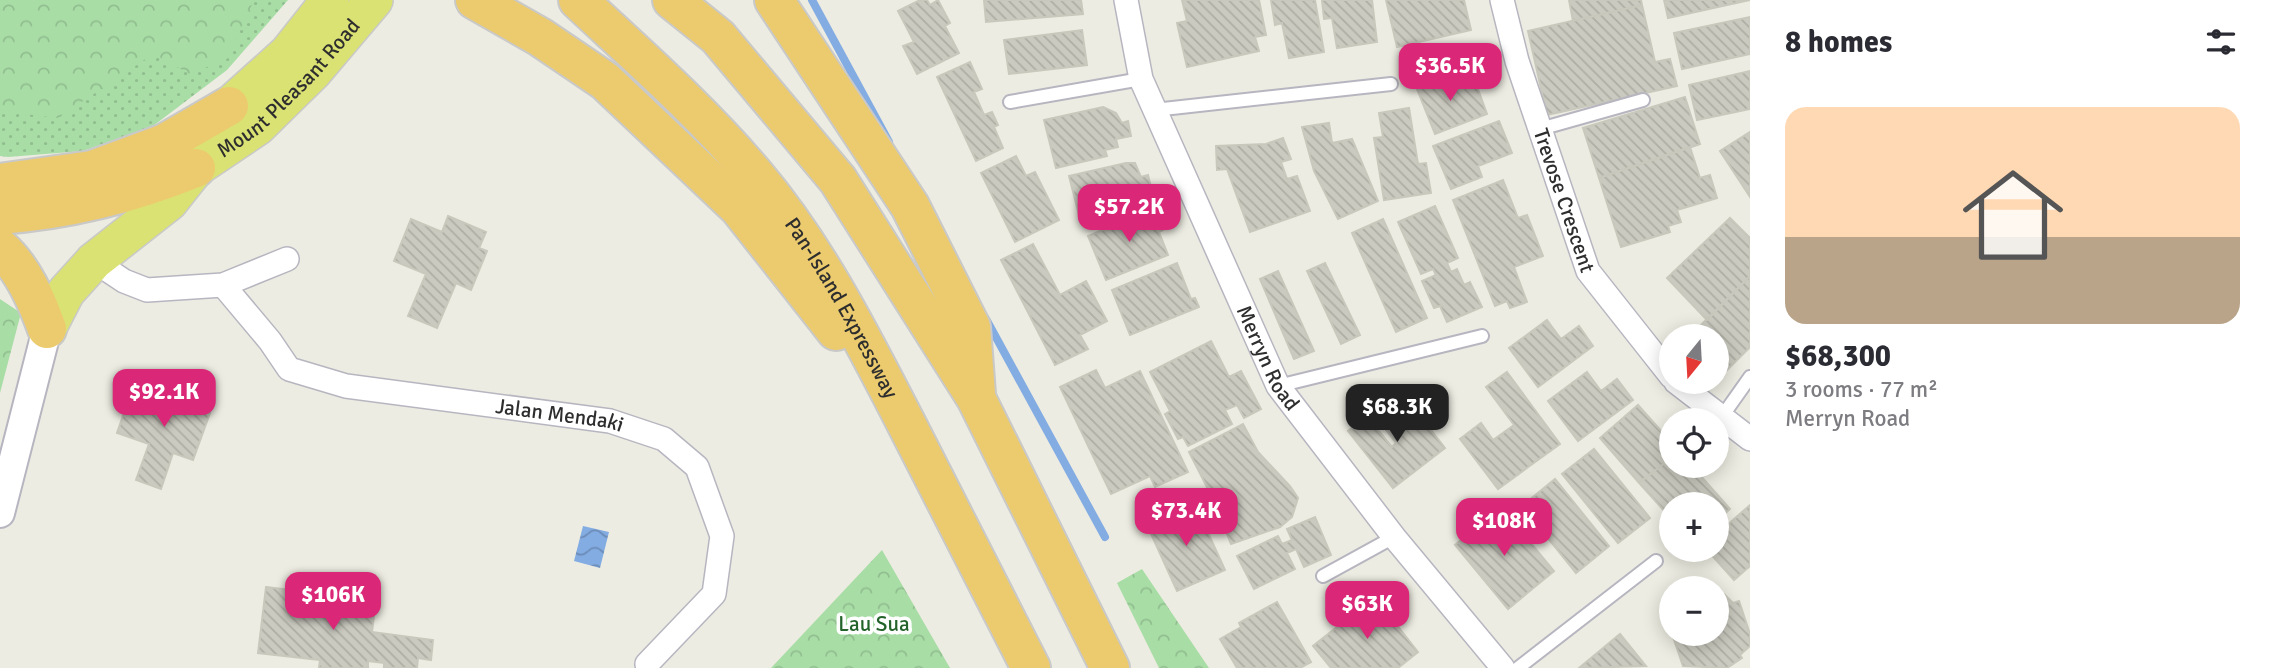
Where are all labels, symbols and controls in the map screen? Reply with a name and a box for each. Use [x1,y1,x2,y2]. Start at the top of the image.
street label: Mount Pleasant Road [212,13,366,163]
icon: filters [2202,23,2240,61]
text: 8 homes [1785,24,1892,61]
pin: $36.5K [1393,43,1507,103]
text: $36.5K [1415,51,1485,80]
street label: Trevose Crescent [1528,125,1601,276]
icon: home [1950,152,2076,278]
pin: $57.2K [1072,184,1186,244]
text: $57.2K [1094,192,1164,221]
street label: Pan-Island Expressway [779,212,904,403]
street label: Merryn Road [1231,301,1305,416]
north arrow [1659,324,1729,394]
map controls [1659,324,1729,646]
text: $68,300 [1785,338,1891,375]
pin: $92.1K [107,370,221,429]
text: 3 rooms · 77 m² [1785,375,1938,404]
text: $92.1K [129,377,199,406]
pin: $68.3K [1340,384,1454,444]
text: $68.3K [1362,392,1432,421]
street label: Jalan Mendaki [494,393,627,438]
text: Merryn Road [1785,404,1910,433]
button: locate [1659,408,1729,478]
pin: $73.4K [1129,489,1243,548]
button: + [1659,492,1729,562]
text: $73.4K [1151,496,1221,525]
pin: $108K [1455,498,1553,558]
text: $108K [1472,506,1536,535]
pin: $106K [284,572,382,632]
button: − [1659,576,1729,646]
text: $106K [301,580,365,609]
pin: $63K [1326,582,1408,641]
text: $63K [1341,589,1393,618]
park label: Lau Sua [838,611,910,637]

